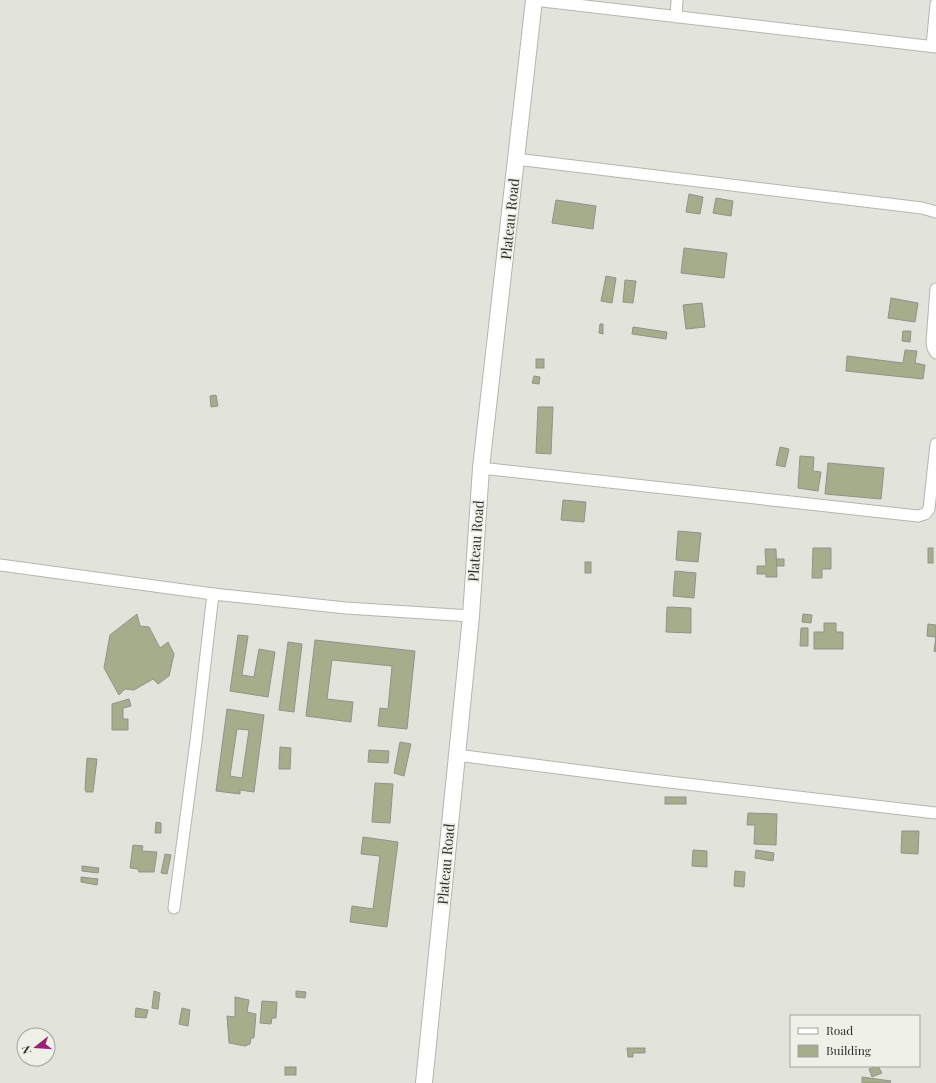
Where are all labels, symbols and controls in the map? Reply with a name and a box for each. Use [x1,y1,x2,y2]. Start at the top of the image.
street label: Plateau Road [496,177,523,260]
street label: Plateau Road [463,500,488,582]
street label: Plateau Road [432,823,459,905]
legend [790,1015,920,1067]
text: Road [826,1022,853,1038]
north arrow [16,1027,56,1067]
text: Building [826,1042,872,1058]
text: N [18,1044,34,1056]

